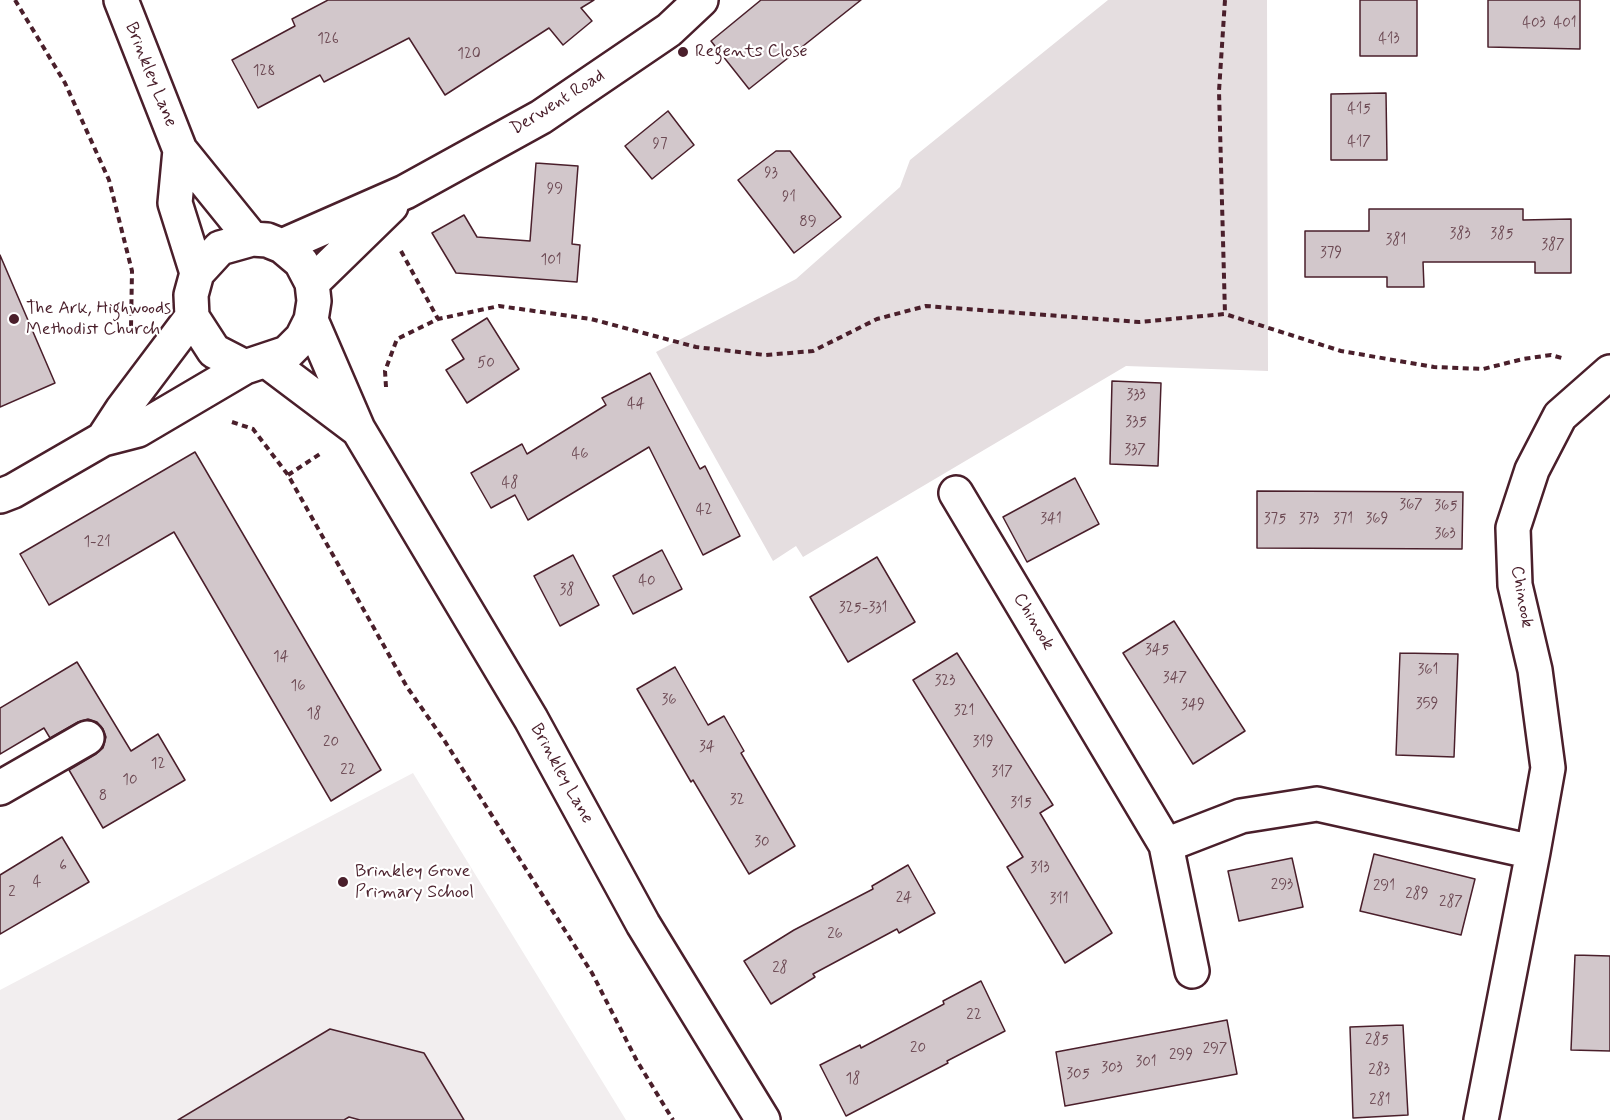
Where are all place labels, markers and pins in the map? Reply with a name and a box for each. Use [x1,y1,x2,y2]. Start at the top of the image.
place label: Regents Close [695,41,808,63]
marker: Regents Close [676,45,690,59]
place label: The Ark, Highwoods Methodist Church [26,298,171,340]
marker: The Ark, Highwoods Methodist Church [7,312,21,326]
place label: Brinkley Grove Primary School [355,861,474,904]
marker: Brinkley Grove Primary School [336,875,350,889]

